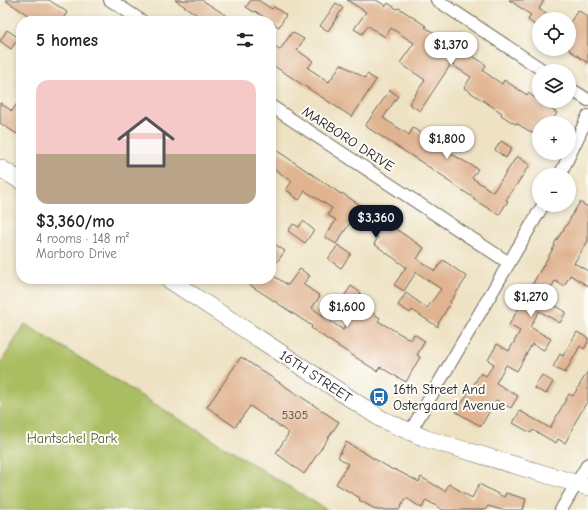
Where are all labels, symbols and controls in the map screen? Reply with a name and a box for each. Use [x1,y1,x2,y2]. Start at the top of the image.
map controls [532,12,576,212]
button: locate [532,12,576,56]
icon: filters [234,29,256,51]
text: 5 homes [36,31,98,50]
pin: $1,370 [418,32,484,66]
text: $1,370 [433,37,469,52]
button: layers [532,64,576,108]
street label: MARBORO DRIVE [299,103,397,175]
icon: home [110,106,182,178]
button: + [532,116,576,160]
pin: $1,800 [414,126,480,160]
text: $1,800 [429,131,465,146]
button: − [532,168,576,212]
pin: $3,360 [343,205,409,239]
text: $3,360 [357,210,395,225]
text: $3,360/mo [36,212,115,231]
text: 4 rooms · 148 m² [36,231,129,246]
text: Marboro Drive [36,246,117,261]
pin: $1,270 [498,284,564,318]
text: $1,270 [513,289,549,304]
pin: $1,600 [314,294,380,328]
text: $1,600 [328,299,366,314]
street label: 16TH STREET [277,346,356,406]
place label: 16th Street And Ostergaard Avenue [393,381,505,414]
bus stop icon: 16th Street And Ostergaard Avenue [368,386,390,408]
house number: 5305 [282,408,308,422]
park label: Hantschel Park [27,430,118,447]

